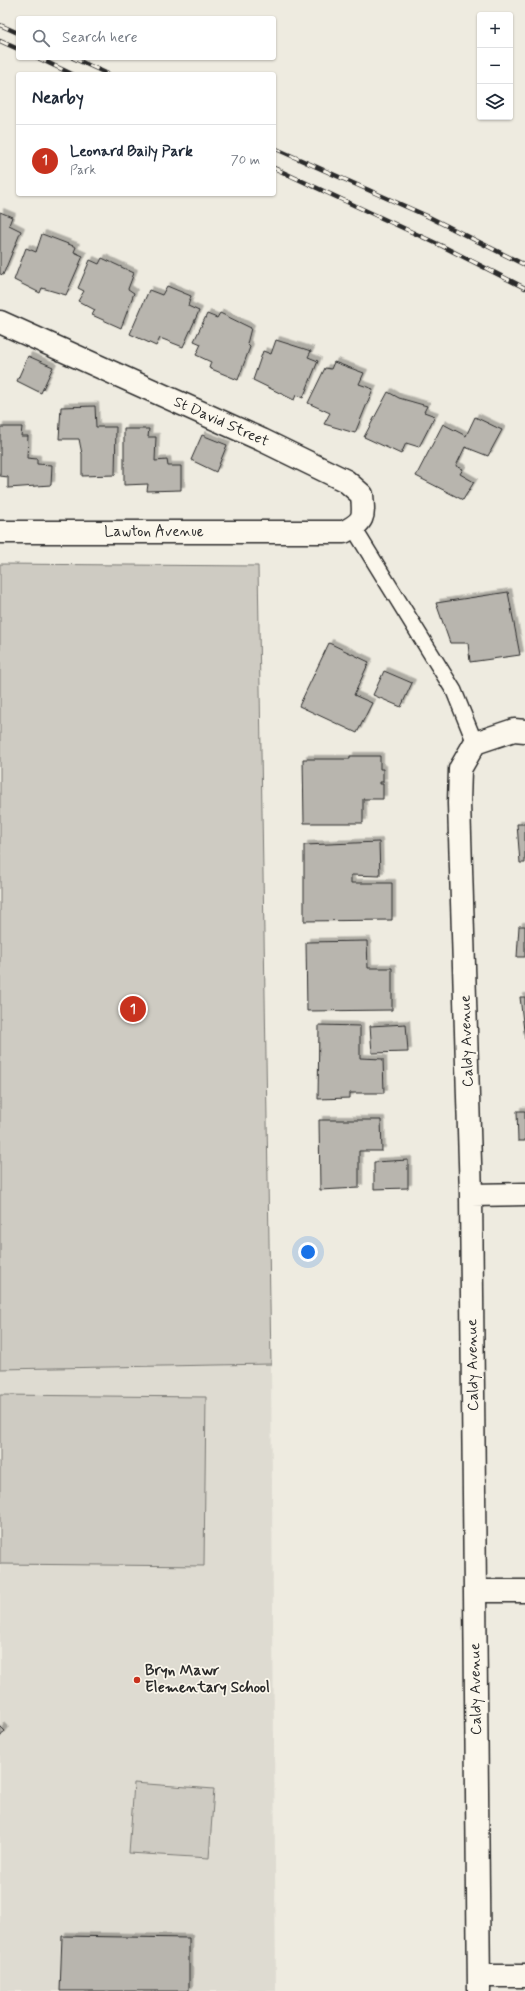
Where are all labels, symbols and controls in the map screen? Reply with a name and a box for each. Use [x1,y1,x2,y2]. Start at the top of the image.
map controls [477,12,513,120]
button: + [477,12,513,48]
search box [16,16,276,60]
icon: search [30,27,52,49]
text: Search here [62,28,138,48]
button: − [477,48,513,84]
button: layers [477,84,513,120]
text: Nearby [32,87,84,109]
text: Leonard Baily Park [70,142,193,162]
text: 1 [42,152,48,169]
text: 70 m [231,152,260,169]
text: Park [70,162,96,179]
street label: St David Street [170,392,272,452]
street label: Lawton Avenue [104,522,204,542]
pin: 1 [120,994,146,1024]
street label: Caldy Avenue [455,995,479,1087]
your location [298,1242,318,1262]
street label: Caldy Avenue [462,1319,484,1411]
street label: Caldy Avenue [465,1643,487,1735]
place label: Bryn Mawr Elementary School [145,1661,270,1698]
marker: Bryn Mawr Elementary School [132,1675,142,1685]

